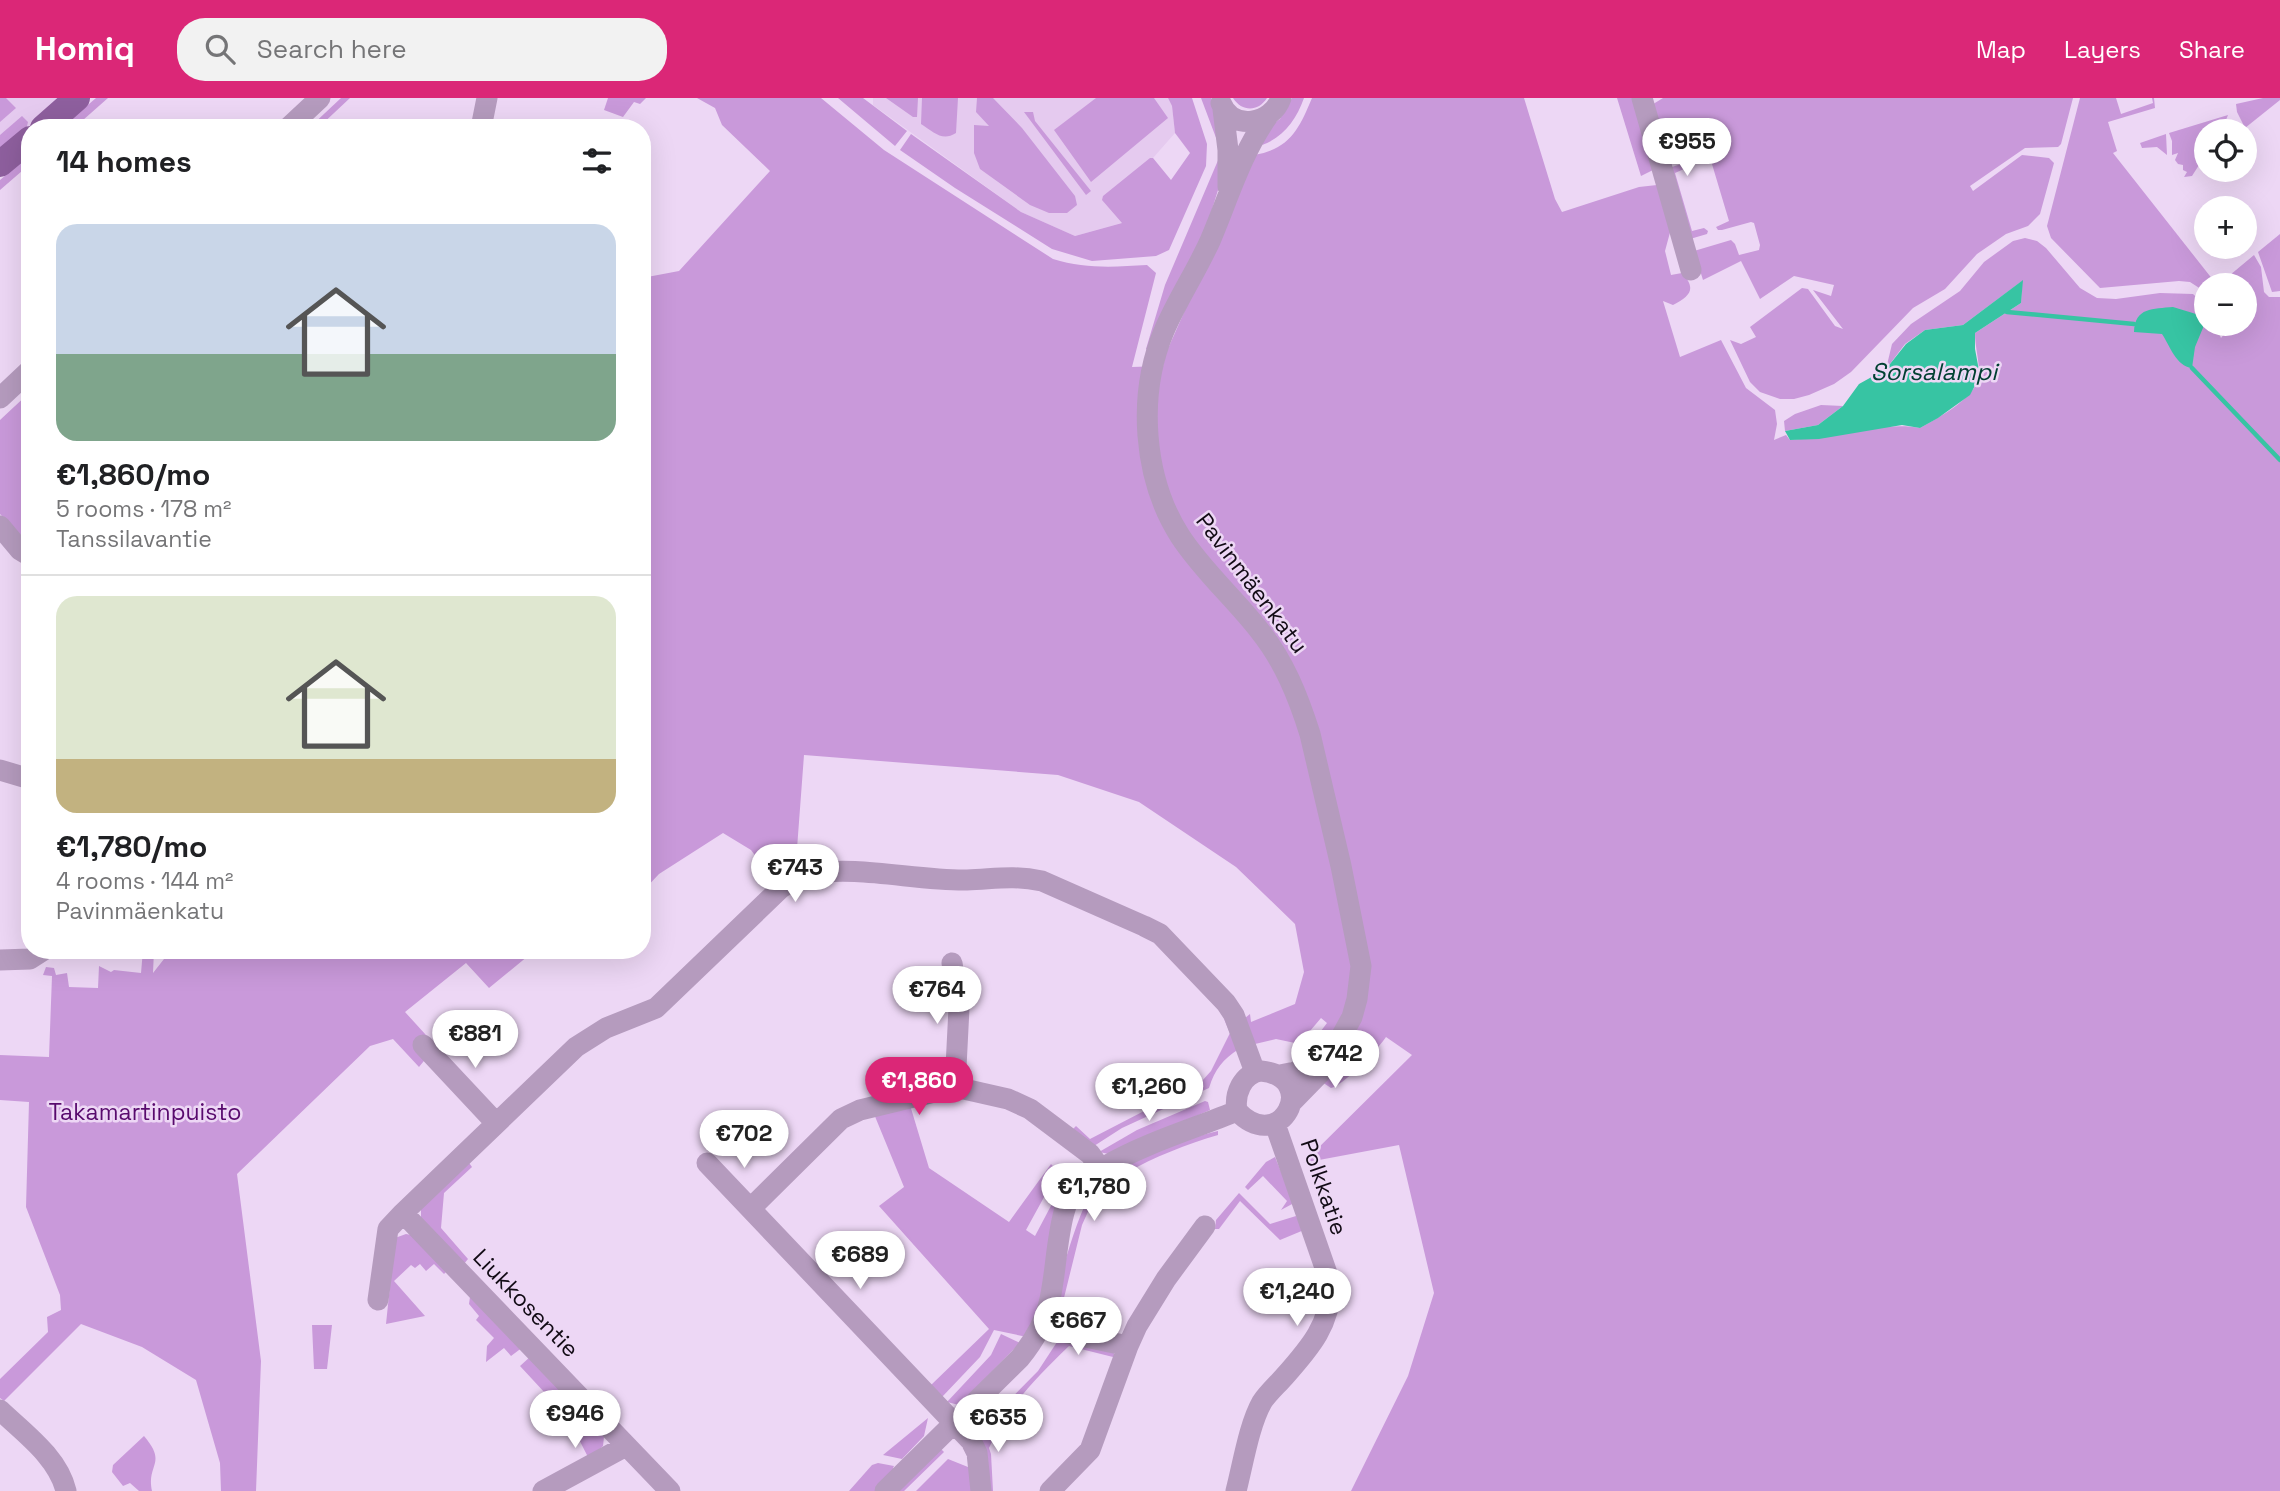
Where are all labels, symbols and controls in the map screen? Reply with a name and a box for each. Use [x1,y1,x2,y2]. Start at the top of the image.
search box [177,18,667,81]
text: Homiq [35,28,135,70]
icon: search [201,30,239,68]
text: Search here [257,32,407,66]
text: Map [1976,34,2026,65]
text: Layers [2064,34,2141,65]
text: Share [2179,34,2245,65]
pin: €955 [1646,118,1728,178]
map controls [2194,119,2257,336]
button: locate [2194,119,2257,182]
text: €955 [1658,126,1716,156]
text: 14 homes [56,142,192,181]
icon: filters [578,142,616,180]
button: + [2194,196,2257,259]
icon: home [273,269,399,395]
button: − [2194,273,2257,336]
water label: Sorsalampi [1871,356,2000,387]
text: €1,860/mo [56,455,210,494]
text: 5 rooms · 178 m² [56,494,231,524]
street label: Pavinmäenkatu [1189,507,1315,659]
text: Tanssilavantie [56,524,212,554]
icon: home [273,641,399,767]
text: €1,780/mo [56,827,207,866]
pin: €743 [754,844,836,904]
text: €743 [767,852,823,882]
text: 4 rooms · 144 m² [56,866,233,896]
text: Pavinmäenkatu [56,896,224,926]
pin: €764 [896,967,978,1026]
text: €764 [908,974,966,1004]
pin: €881 [434,1010,516,1070]
text: €881 [448,1018,502,1048]
pin: €742 [1294,1030,1376,1090]
text: €742 [1307,1038,1363,1068]
pin: €1,860 [862,1058,976,1117]
pin: €1,260 [1092,1063,1206,1123]
text: €1,860 [881,1065,957,1095]
text: €1,260 [1111,1071,1187,1101]
park label: Takamartinpuisto [49,1097,241,1127]
pin: €702 [703,1110,785,1170]
text: €702 [716,1118,772,1148]
street label: Polkkatie [1294,1135,1354,1239]
pin: €1,780 [1037,1164,1151,1223]
text: €1,780 [1057,1171,1131,1201]
pin: €689 [819,1232,901,1291]
text: €689 [831,1239,889,1269]
street label: Liukkosentie [467,1242,585,1364]
pin: €1,240 [1240,1268,1354,1328]
text: €1,240 [1259,1276,1335,1306]
pin: €667 [1037,1298,1119,1357]
text: €667 [1050,1305,1106,1335]
pin: €946 [534,1390,616,1450]
pin: €635 [957,1394,1039,1454]
text: €946 [546,1398,604,1428]
text: €635 [969,1402,1027,1432]

